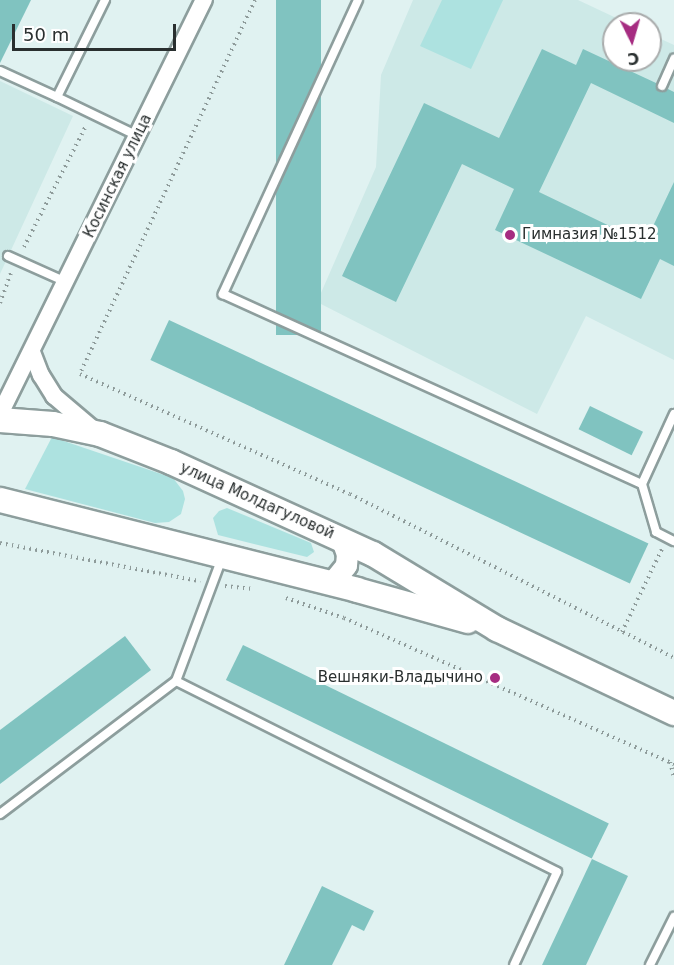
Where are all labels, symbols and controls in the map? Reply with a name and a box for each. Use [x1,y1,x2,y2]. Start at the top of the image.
scale bar [15,12,178,50]
north arrow [602,12,662,72]
text: 50 m [23,24,69,45]
text: С [627,48,640,68]
street label: Косинская улица [80,111,156,241]
place label: Гимназия №1512 [522,226,657,244]
marker: Гимназия №1512 [503,228,517,242]
street label: улица Молдагуловой [177,459,337,543]
place label: Вешняки-Владычино [318,669,483,687]
marker: Вешняки-Владычино [488,671,502,685]

